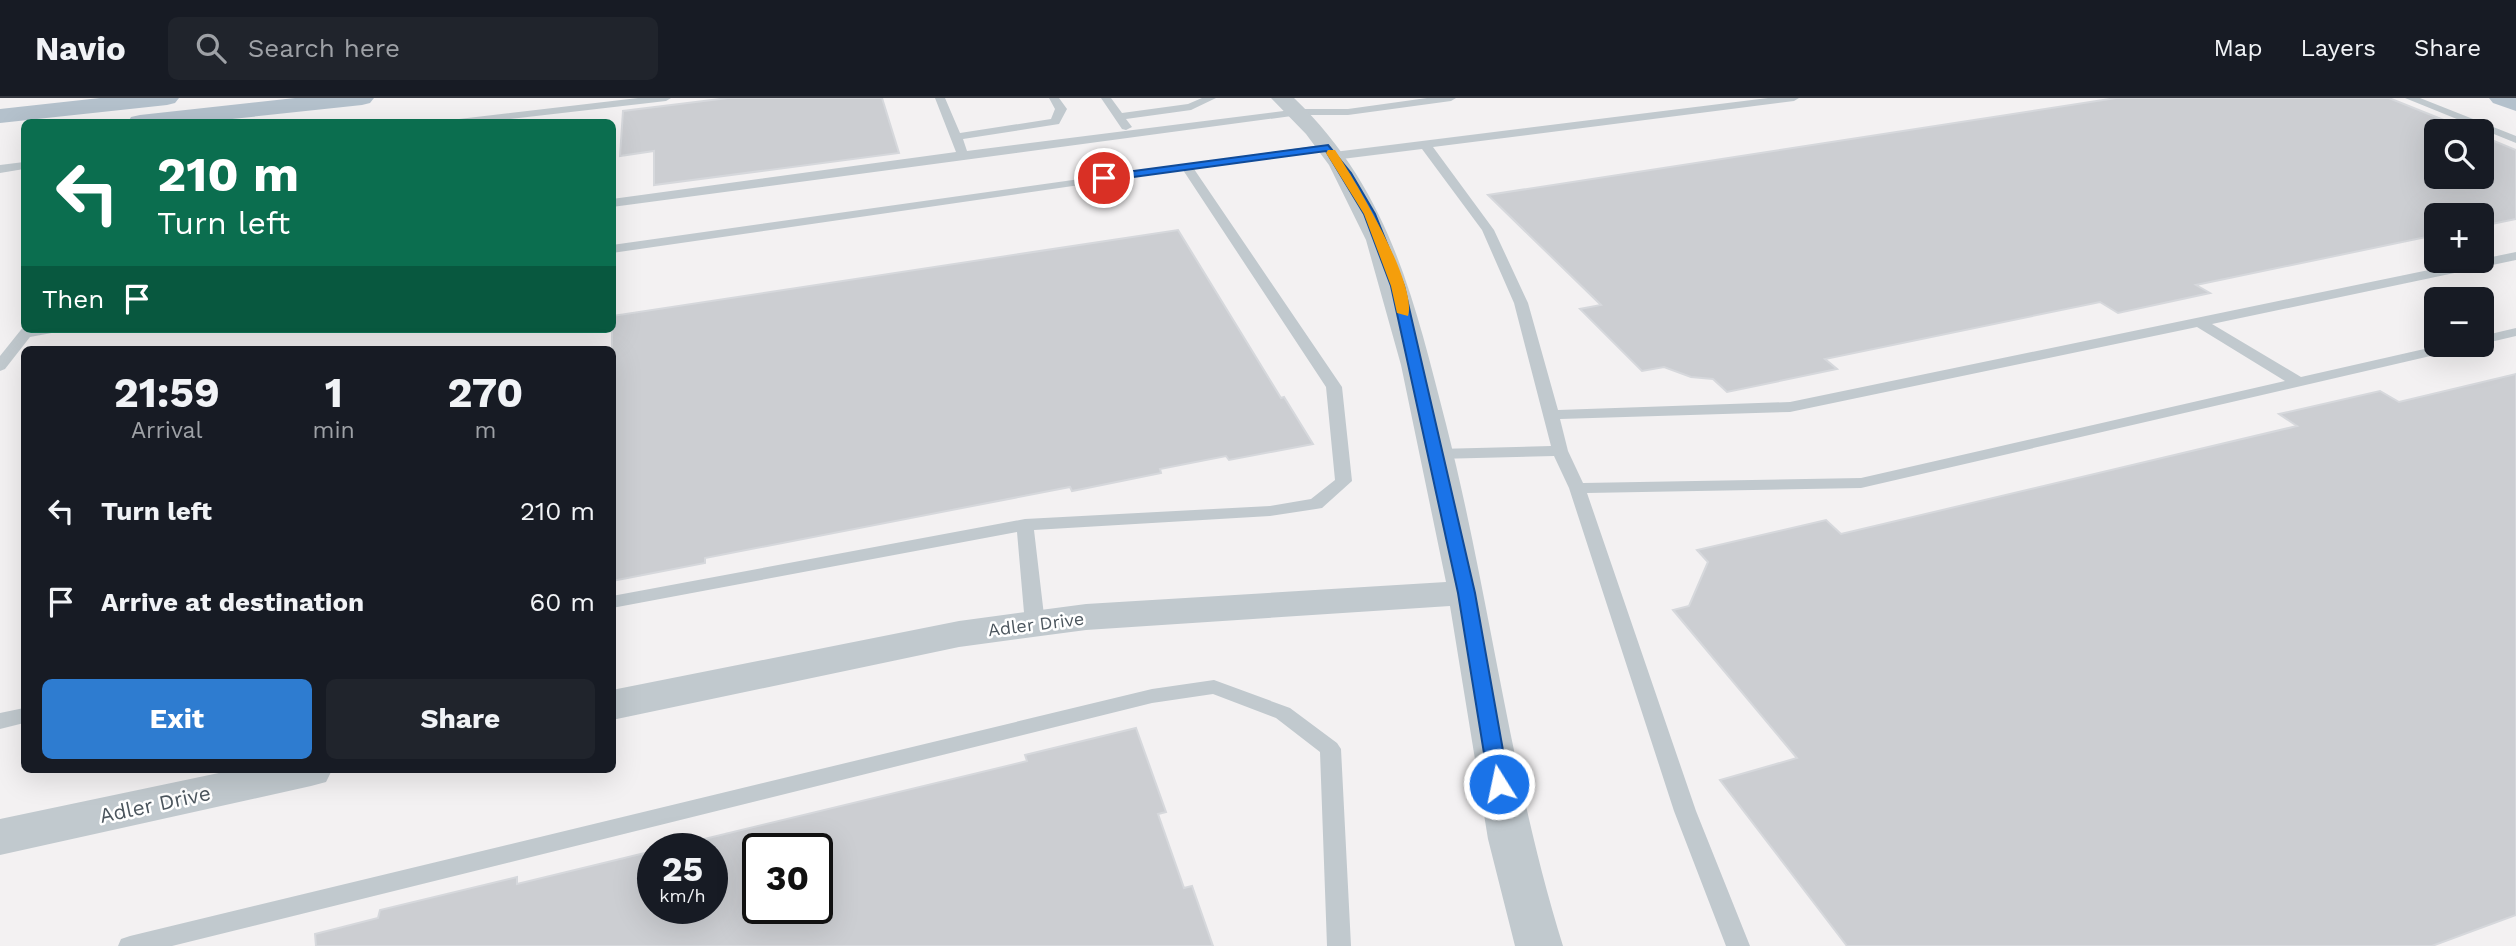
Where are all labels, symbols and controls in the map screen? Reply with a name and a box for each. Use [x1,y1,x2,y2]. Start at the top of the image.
search box [168,17,658,80]
text: Navio [35,29,126,68]
icon: search [192,29,230,67]
text: Search here [248,33,400,63]
text: Map [2214,34,2262,62]
text: Layers [2300,34,2376,62]
text: Share [2414,34,2481,62]
map controls [2424,119,2494,357]
button: search [2424,119,2494,189]
text: 210 m [157,145,299,203]
icon: left [42,147,133,238]
pin [1074,148,1134,208]
icon: arrive [1085,159,1123,197]
button: + [2424,203,2494,273]
text: Turn left [157,204,290,242]
icon: arrive [118,280,156,318]
text: Then [42,284,104,314]
button: − [2424,287,2494,357]
text: 21:59 [114,368,220,417]
text: 1 [325,368,343,417]
text: 270 [448,368,523,417]
text: Arrival [131,417,203,444]
text: min [313,417,355,444]
text: m [474,417,496,444]
icon: left [42,492,80,530]
text: Turn left [101,496,212,526]
text: 210 m [520,496,595,526]
icon: arrive [42,583,80,621]
text: Arrive at destination [101,587,364,617]
text: 60 m [529,587,595,617]
street label: Adler Drive [987,608,1085,640]
button: Exit [42,679,312,759]
button: Share [326,679,595,759]
position arrow [1462,747,1536,821]
street label: Adler Drive [97,780,213,828]
speed limit sign: 30 [742,833,833,924]
text: 25 [662,848,703,890]
text: km/h [659,885,706,906]

